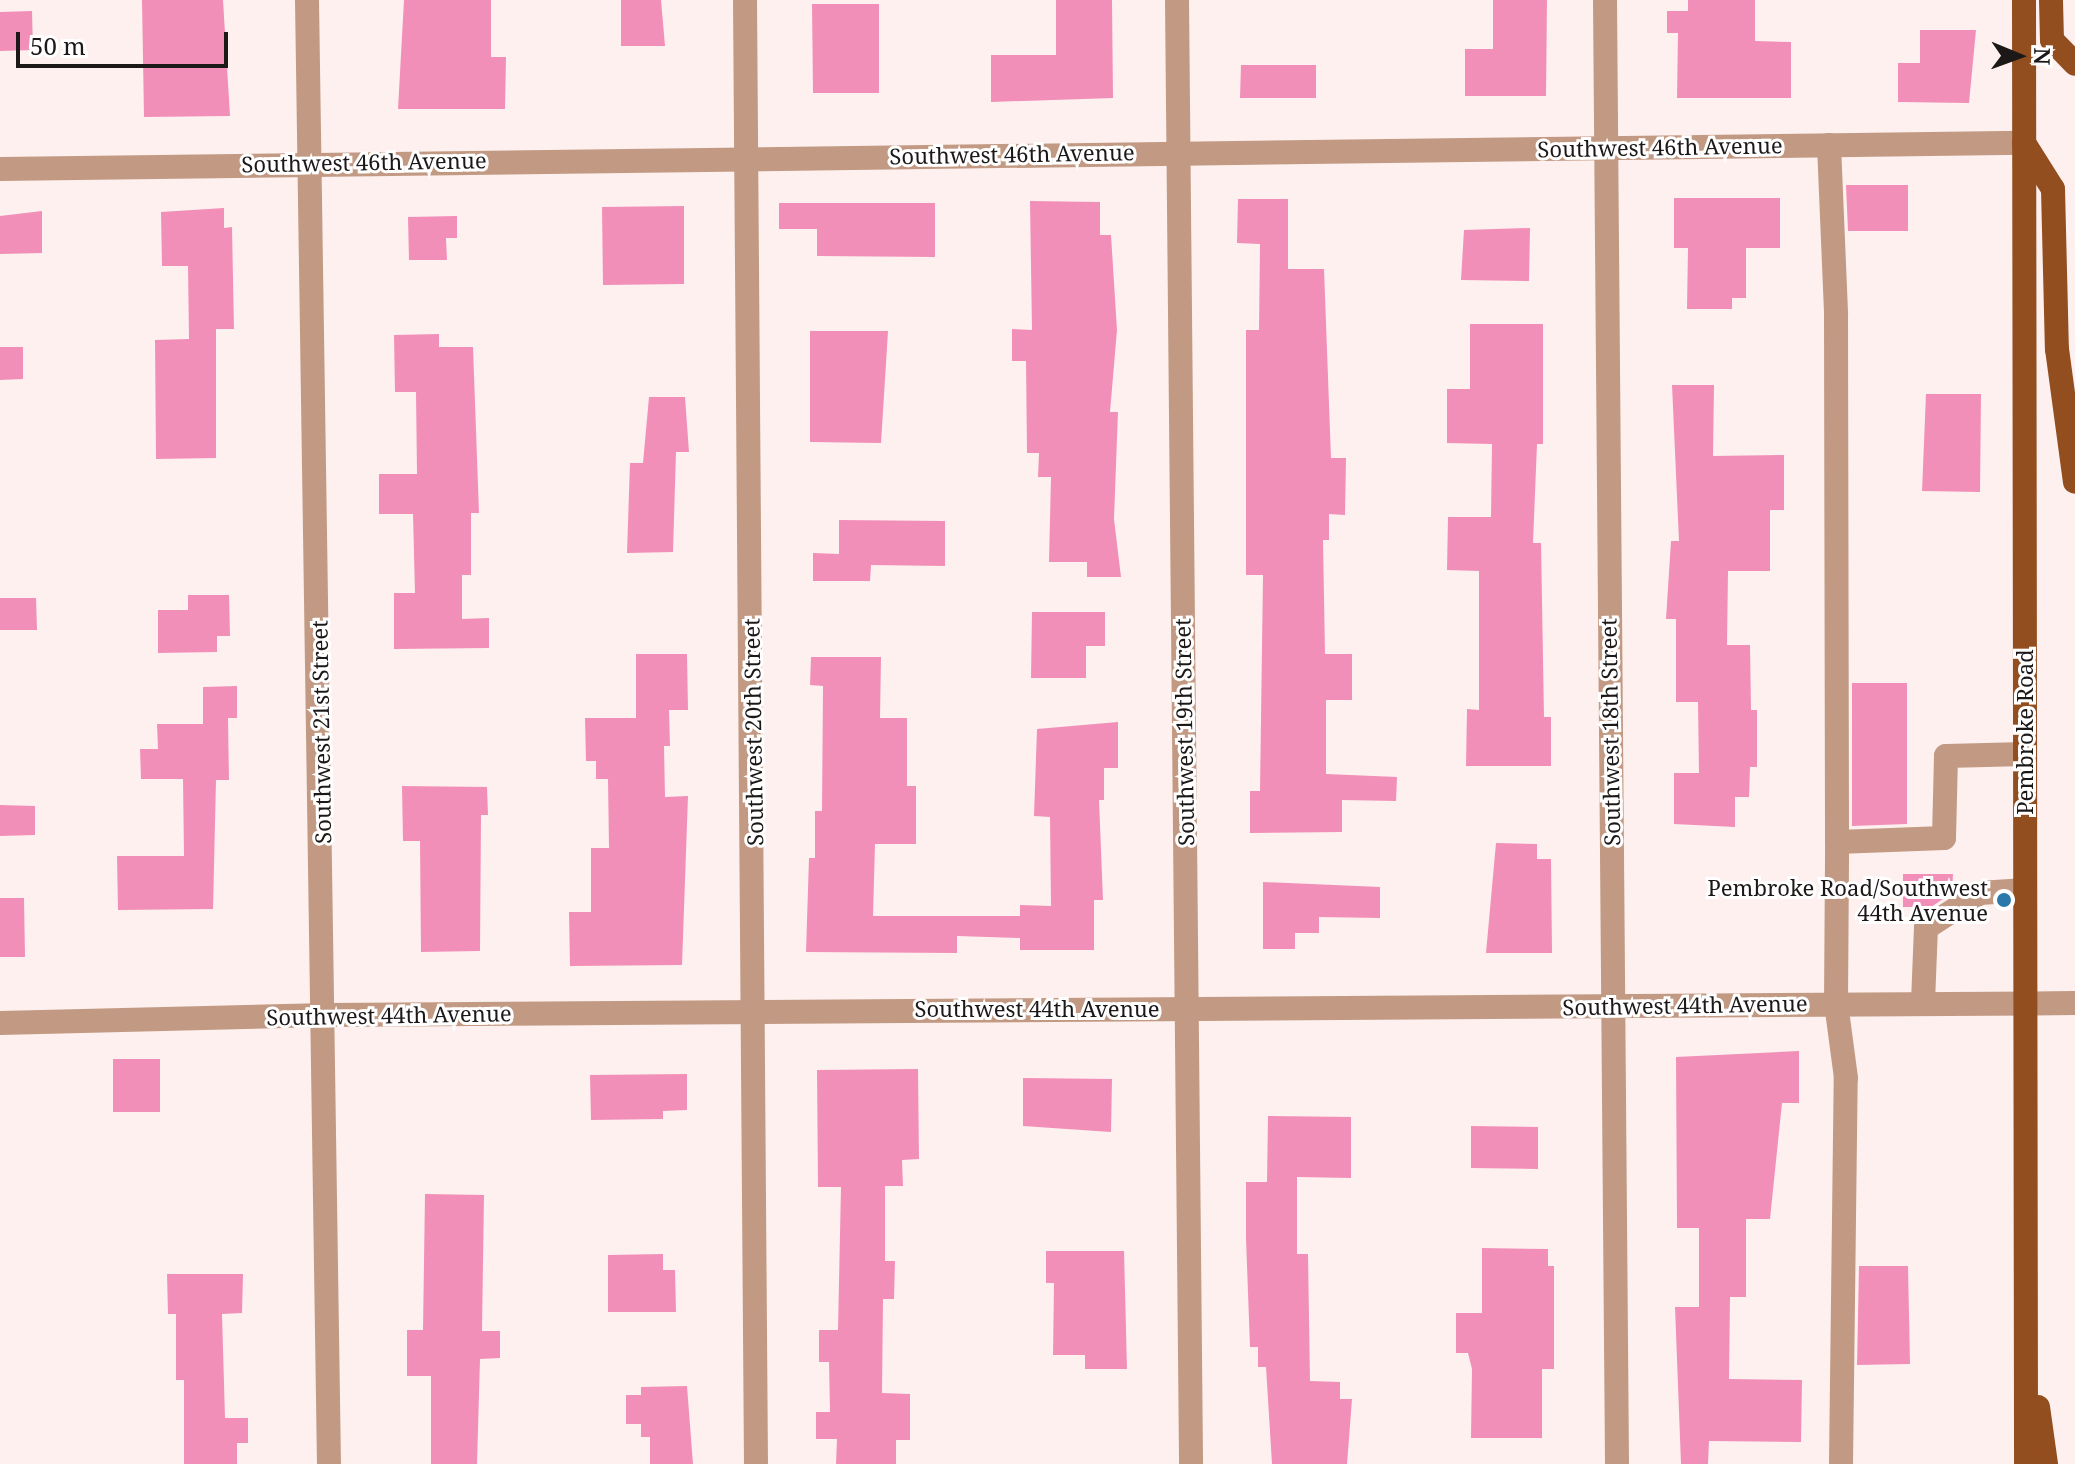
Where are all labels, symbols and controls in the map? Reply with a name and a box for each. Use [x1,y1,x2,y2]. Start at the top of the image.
scale bar [20,16,232,66]
north arrow [1979,16,2059,96]
text: 50 m [30,29,86,62]
text: N [2028,47,2058,65]
street label: Southwest 46th Avenue [1537,132,1783,162]
street label: Southwest 46th Avenue [889,139,1135,169]
street label: Southwest 46th Avenue [241,147,487,177]
street label: Southwest 20th Street [738,618,768,846]
street label: Southwest 19th Street [1169,618,1199,846]
street label: Southwest 18th Street [1595,618,1625,846]
street label: Southwest 21st Street [306,620,336,844]
street label: Pembroke Road [2012,649,2038,815]
place label: Pembroke Road/Southwest 44th Avenue [1708,874,1988,926]
marker: Pembroke Road/Southwest 44th Avenue [1995,891,2013,909]
street label: Southwest 44th Avenue [1562,990,1808,1020]
street label: Southwest 44th Avenue [914,996,1160,1022]
street label: Southwest 44th Avenue [266,1000,512,1030]

